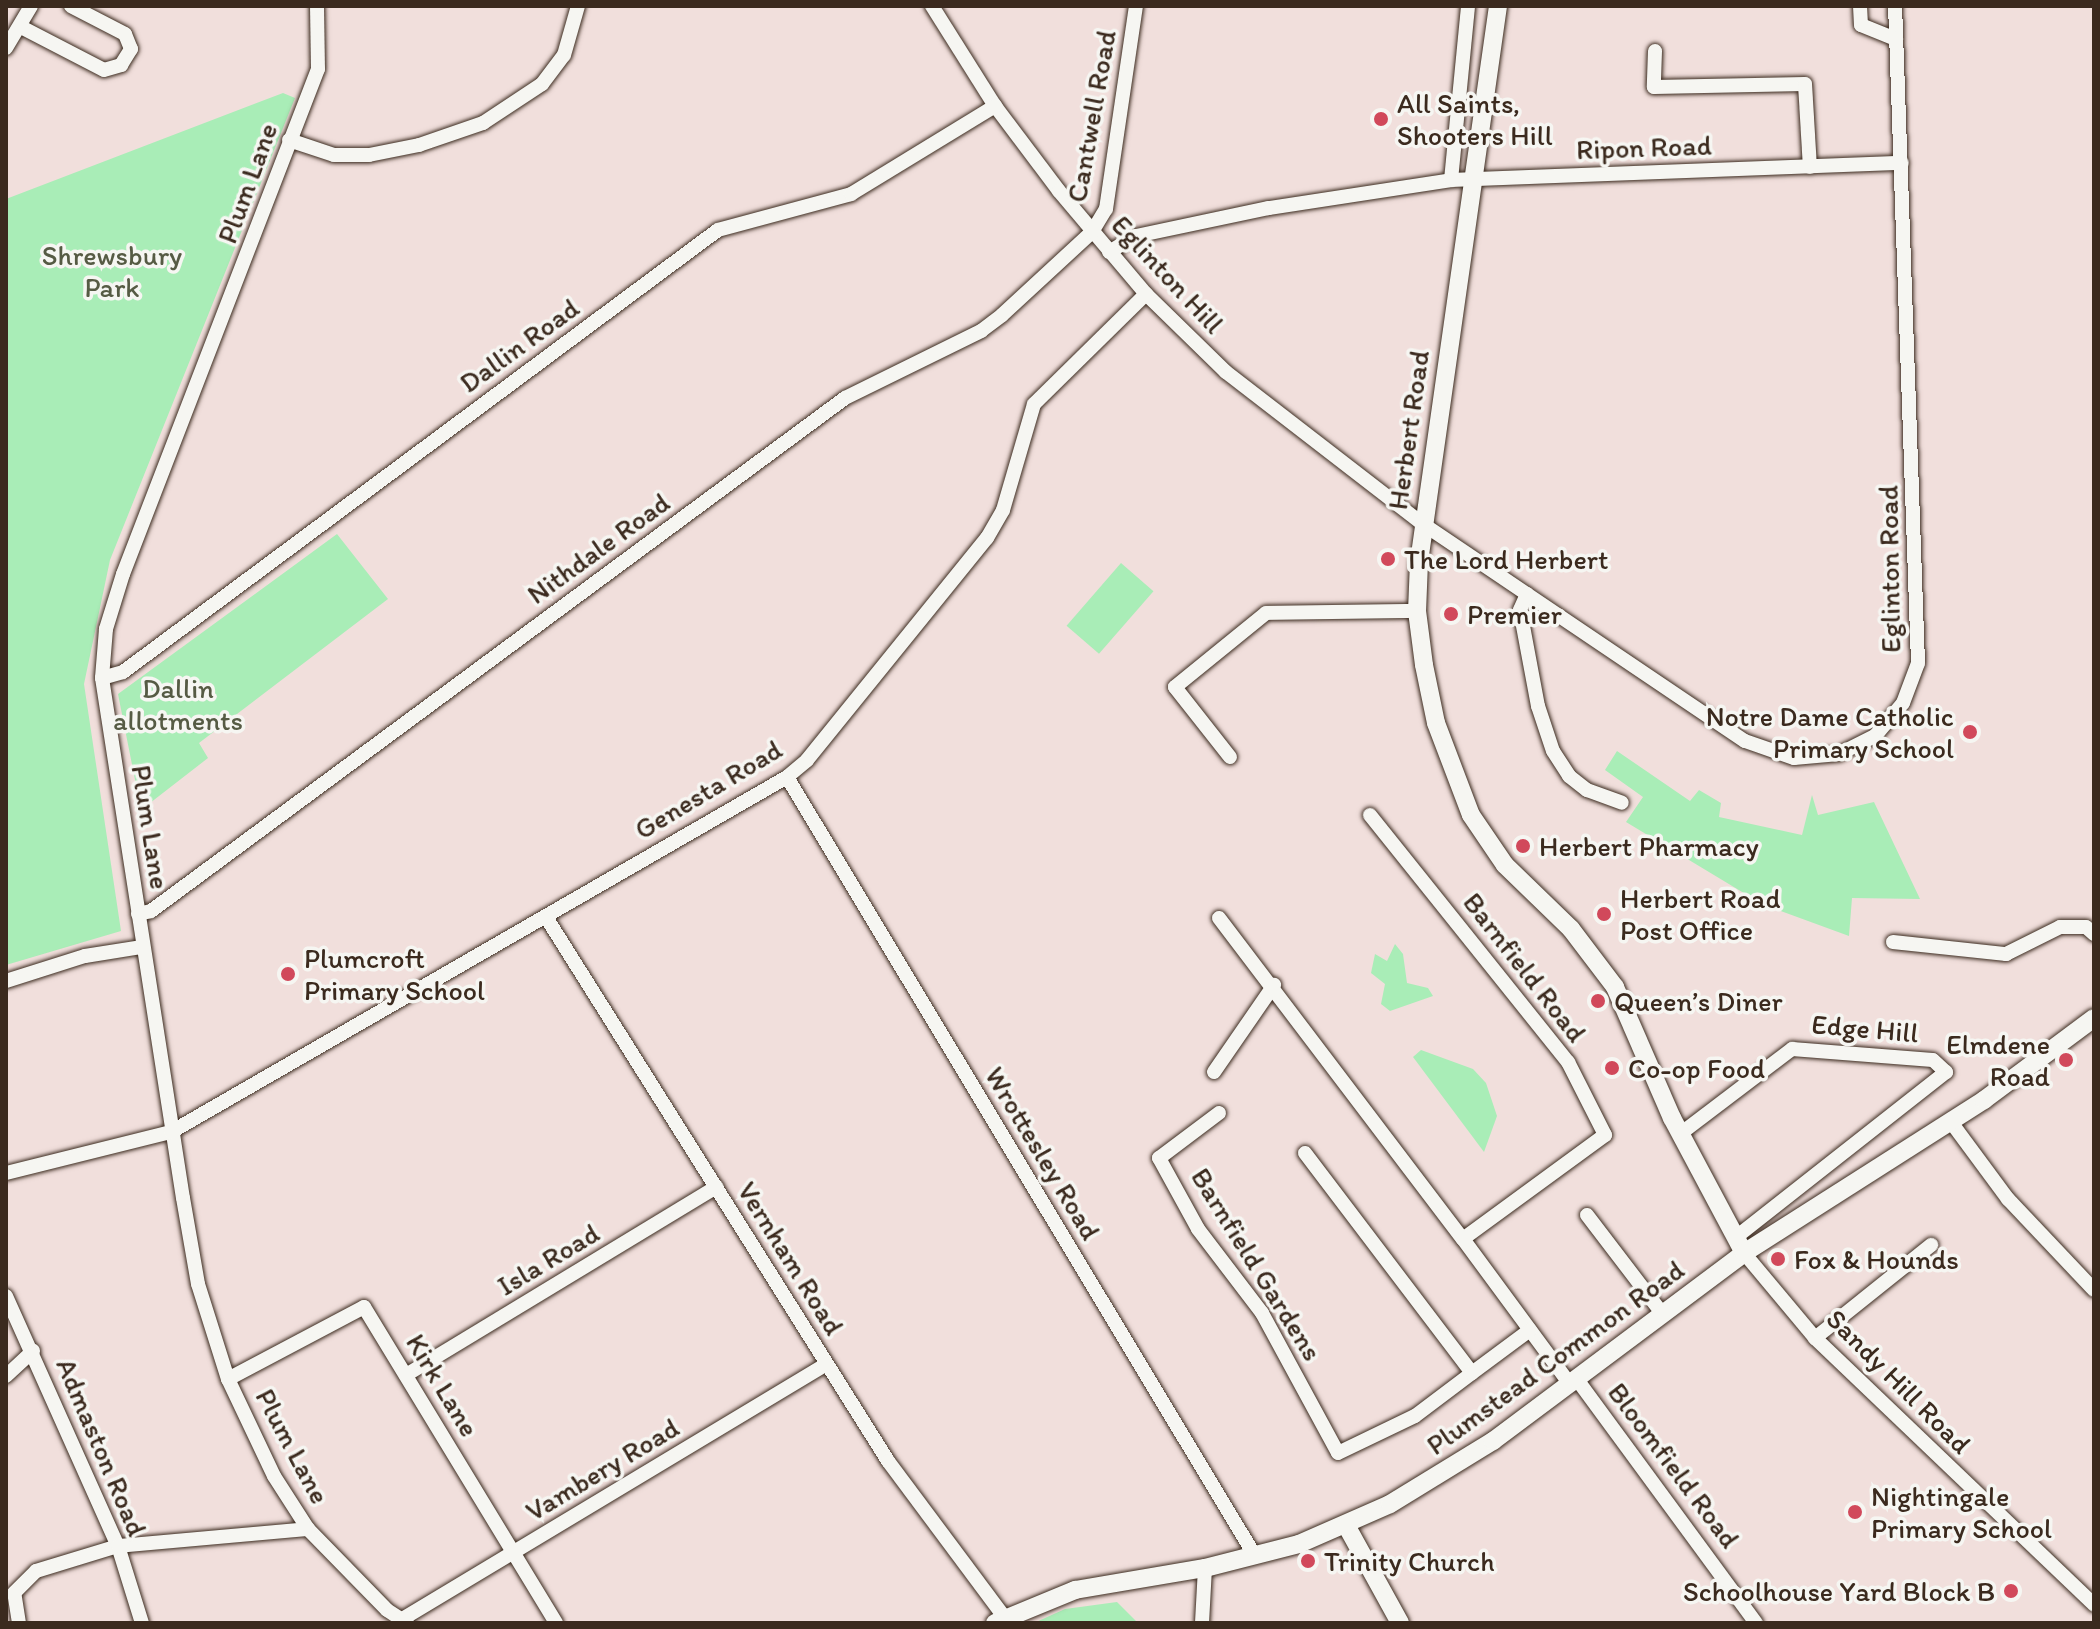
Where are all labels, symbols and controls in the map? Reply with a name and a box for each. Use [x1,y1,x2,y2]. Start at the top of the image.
street label: Cantwell Road [1059,28,1123,204]
place label: All Saints, Shooters Hill [1397,86,1553,152]
marker: All Saints, Shooters Hill [1372,110,1390,128]
street label: Plum Lane [210,118,284,248]
street label: Ripon Road [1576,128,1712,166]
street label: Eglinton Hill [1105,208,1231,340]
park label: Shrewsbury Park [42,238,182,304]
street label: Dallin Road [453,291,585,399]
street label: Herbert Road [1380,348,1436,512]
street label: Nithdale Road [520,485,676,611]
street label: Eglinton Road [1871,485,1907,653]
place label: The Lord Herbert [1404,542,1609,576]
marker: The Lord Herbert [1379,550,1397,568]
place label: Premier [1467,597,1562,631]
marker: Premier [1442,605,1460,623]
park label: Dallin allotments [113,671,243,737]
place label: Notre Dame Catholic Primary School [1704,699,1954,765]
marker: Notre Dame Catholic Primary School [1961,723,1979,741]
street label: Genesta Road [628,732,788,846]
street label: Plum Lane [125,762,177,892]
place label: Herbert Pharmacy [1539,829,1758,863]
marker: Herbert Pharmacy [1514,837,1532,855]
place label: Herbert Road Post Office [1620,881,1780,947]
street label: Barnfield Road [1456,886,1594,1048]
marker: Herbert Road Post Office [1595,905,1613,923]
place label: Plumcroft Primary School [304,941,485,1007]
marker: Plumcroft Primary School [279,965,297,983]
place label: Queen’s Diner [1614,984,1782,1018]
marker: Queen’s Diner [1589,992,1607,1010]
street label: Edge Hill [1810,1007,1920,1049]
place label: Elmdene Road [1946,1027,2050,1093]
place label: Co-op Food [1628,1051,1764,1085]
marker: Elmdene Road [2057,1051,2075,1069]
marker: Co-op Food [1603,1059,1621,1077]
street label: Wrottesley Road [978,1060,1108,1246]
street label: Barnfield Gardens [1184,1161,1330,1367]
street label: Vernham Road [731,1175,851,1341]
street label: Isla Road [491,1216,605,1302]
place label: Fox & Hounds [1794,1242,1959,1276]
marker: Fox & Hounds [1769,1250,1787,1268]
street label: Plumstead Common Road [1420,1253,1690,1461]
street label: Sandy Hill Road [1820,1302,1978,1460]
street label: Kirk Lane [399,1327,487,1443]
street label: Admaston Road [50,1353,154,1541]
street label: Bloomfield Road [1601,1376,1747,1554]
street label: Plum Lane [249,1382,337,1510]
street label: Vambery Road [520,1410,684,1528]
place label: Nightingale Primary School [1871,1479,2052,1545]
marker: Nightingale Primary School [1846,1503,1864,1521]
place label: Trinity Church [1324,1544,1495,1578]
marker: Trinity Church [1299,1552,1317,1570]
place label: Schoolhouse Yard Block B [1686,1574,1995,1608]
marker: Schoolhouse Yard Block B [2002,1582,2020,1600]

